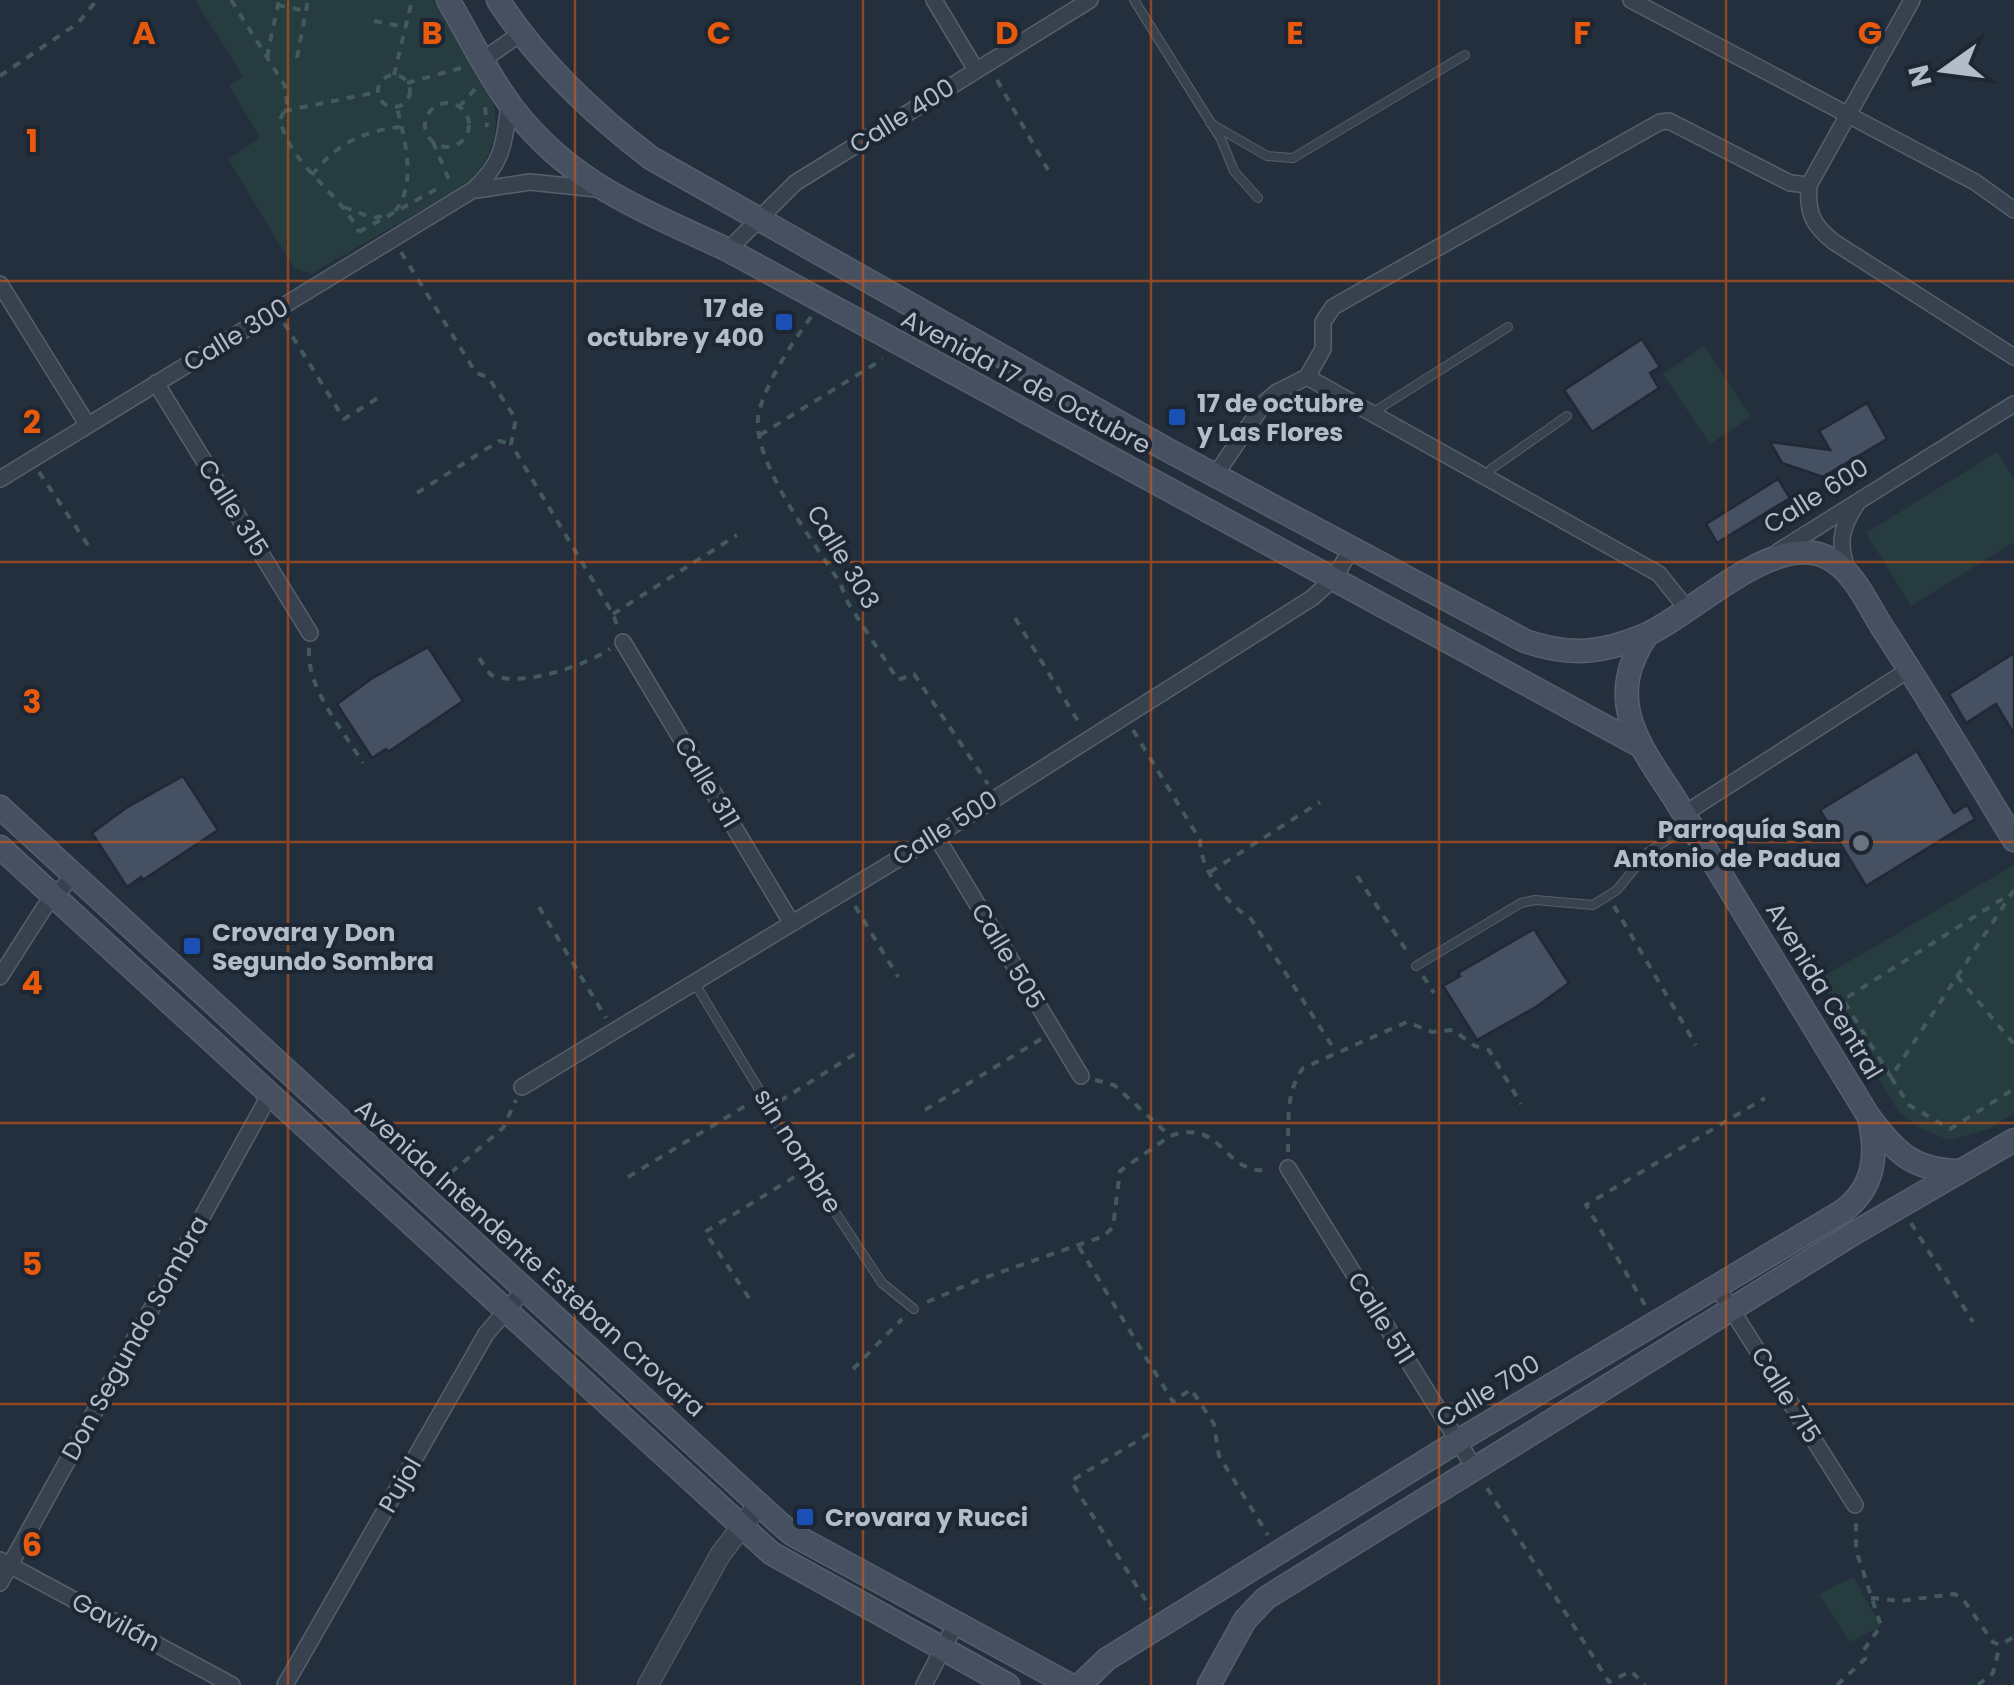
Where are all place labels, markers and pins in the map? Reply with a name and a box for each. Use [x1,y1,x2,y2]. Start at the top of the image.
place label: 17 de octubre y 400 [587,291,764,355]
marker: 17 de octubre y 400 [773,311,795,333]
place label: 17 de octubre y Las Flores [1196,386,1364,450]
marker: 17 de octubre y Las Flores [1166,406,1188,428]
place label: Parroquía San Antonio de Padua [1613,812,1841,876]
marker: Parroquía San Antonio de Padua [1850,832,1872,854]
place label: Crovara y Don Segundo Sombra [212,915,434,979]
marker: Crovara y Don Segundo Sombra [181,935,203,957]
place label: Crovara y Rucci [825,1500,1028,1535]
marker: Crovara y Rucci [794,1506,816,1528]

